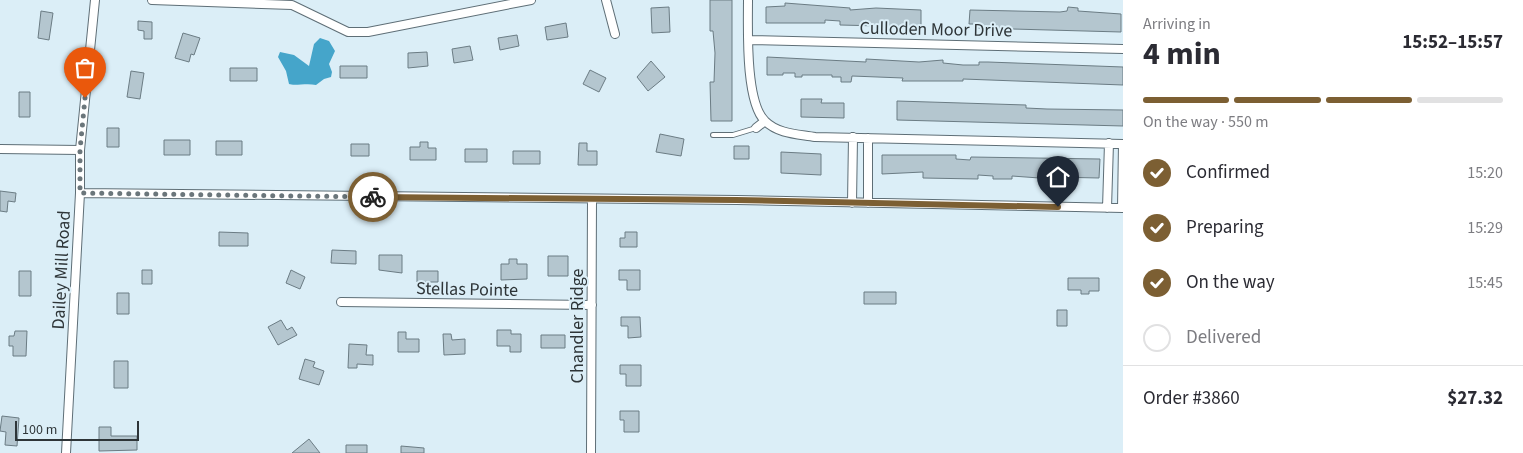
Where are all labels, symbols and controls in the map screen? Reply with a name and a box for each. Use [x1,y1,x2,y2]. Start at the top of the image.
text: Arriving in [1143,13,1211,35]
street label: Culloden Moor Drive [859,16,1013,43]
text: 15:52–15:57 [1402,29,1503,56]
text: 4 min [1143,31,1221,77]
pin [64,47,106,98]
icon: bag [71,54,99,82]
text: On the way · 550 m [1143,111,1268,133]
pin [1037,156,1079,207]
icon: check [1143,159,1171,187]
text: Confirmed [1186,159,1270,186]
text: 15:20 [1467,162,1503,184]
icon: home [1044,163,1072,191]
courier [348,172,398,222]
icon: bike [359,183,387,211]
street label: Dailey Mill Road [46,210,77,330]
icon: check [1143,214,1171,242]
text: Preparing [1186,214,1264,241]
text: 15:29 [1467,217,1503,239]
street label: Chandler Ridge [565,269,590,383]
icon: check [1143,269,1171,297]
text: On the way [1186,269,1275,296]
text: 15:45 [1467,272,1503,294]
street label: Stellas Pointe [416,276,518,303]
text: Delivered [1186,324,1261,351]
text: Order #3860 [1143,385,1240,412]
text: $27.32 [1447,385,1503,412]
scale bar [15,418,139,441]
text: 100 m [22,420,57,440]

